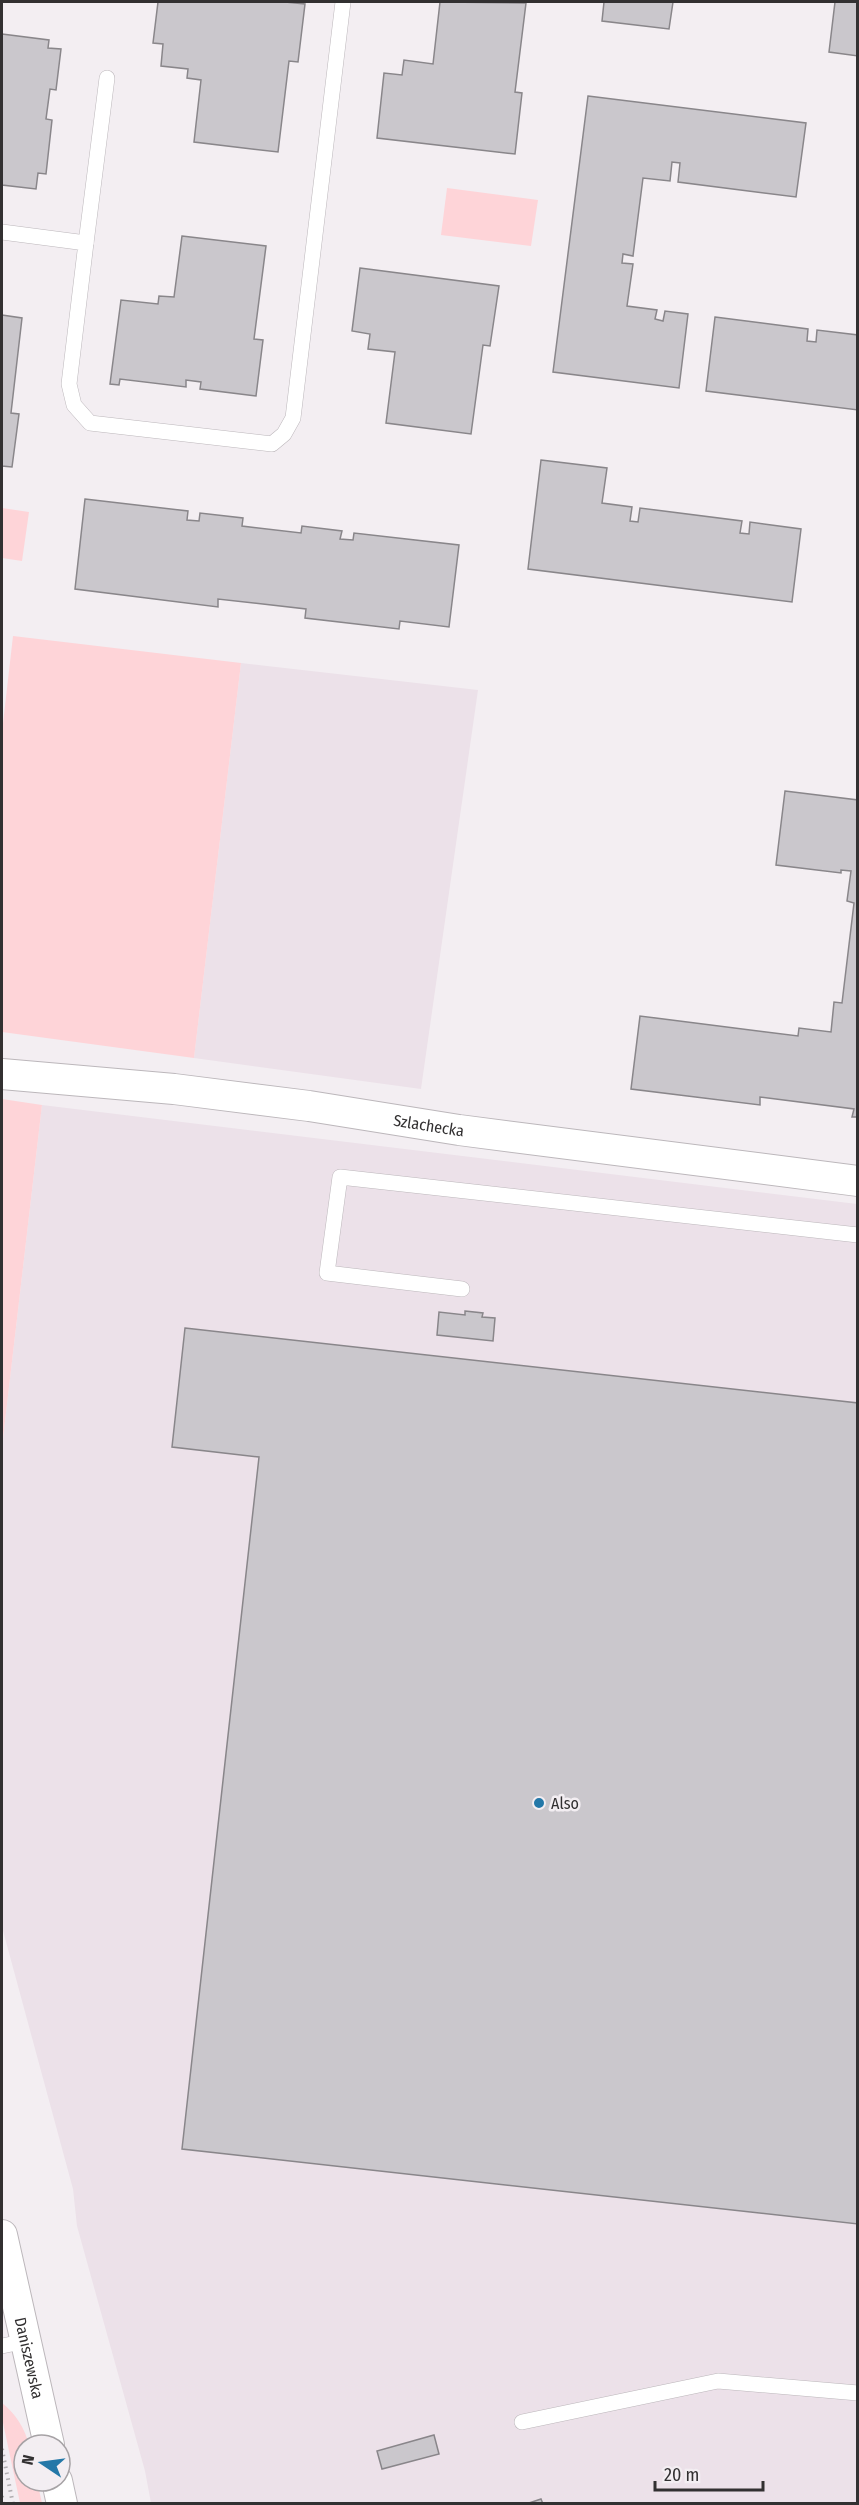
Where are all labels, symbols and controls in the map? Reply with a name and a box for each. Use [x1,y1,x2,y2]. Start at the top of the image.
street label: Szlachecka [392,1110,465,1140]
place label: Also [551,1794,579,1813]
marker: Also [532,1796,546,1810]
street label: Daniszewska [11,2315,48,2401]
north arrow [12,2433,72,2493]
text: N [18,2453,38,2467]
scale bar [655,2454,763,2492]
text: 20 m [664,2464,699,2486]

